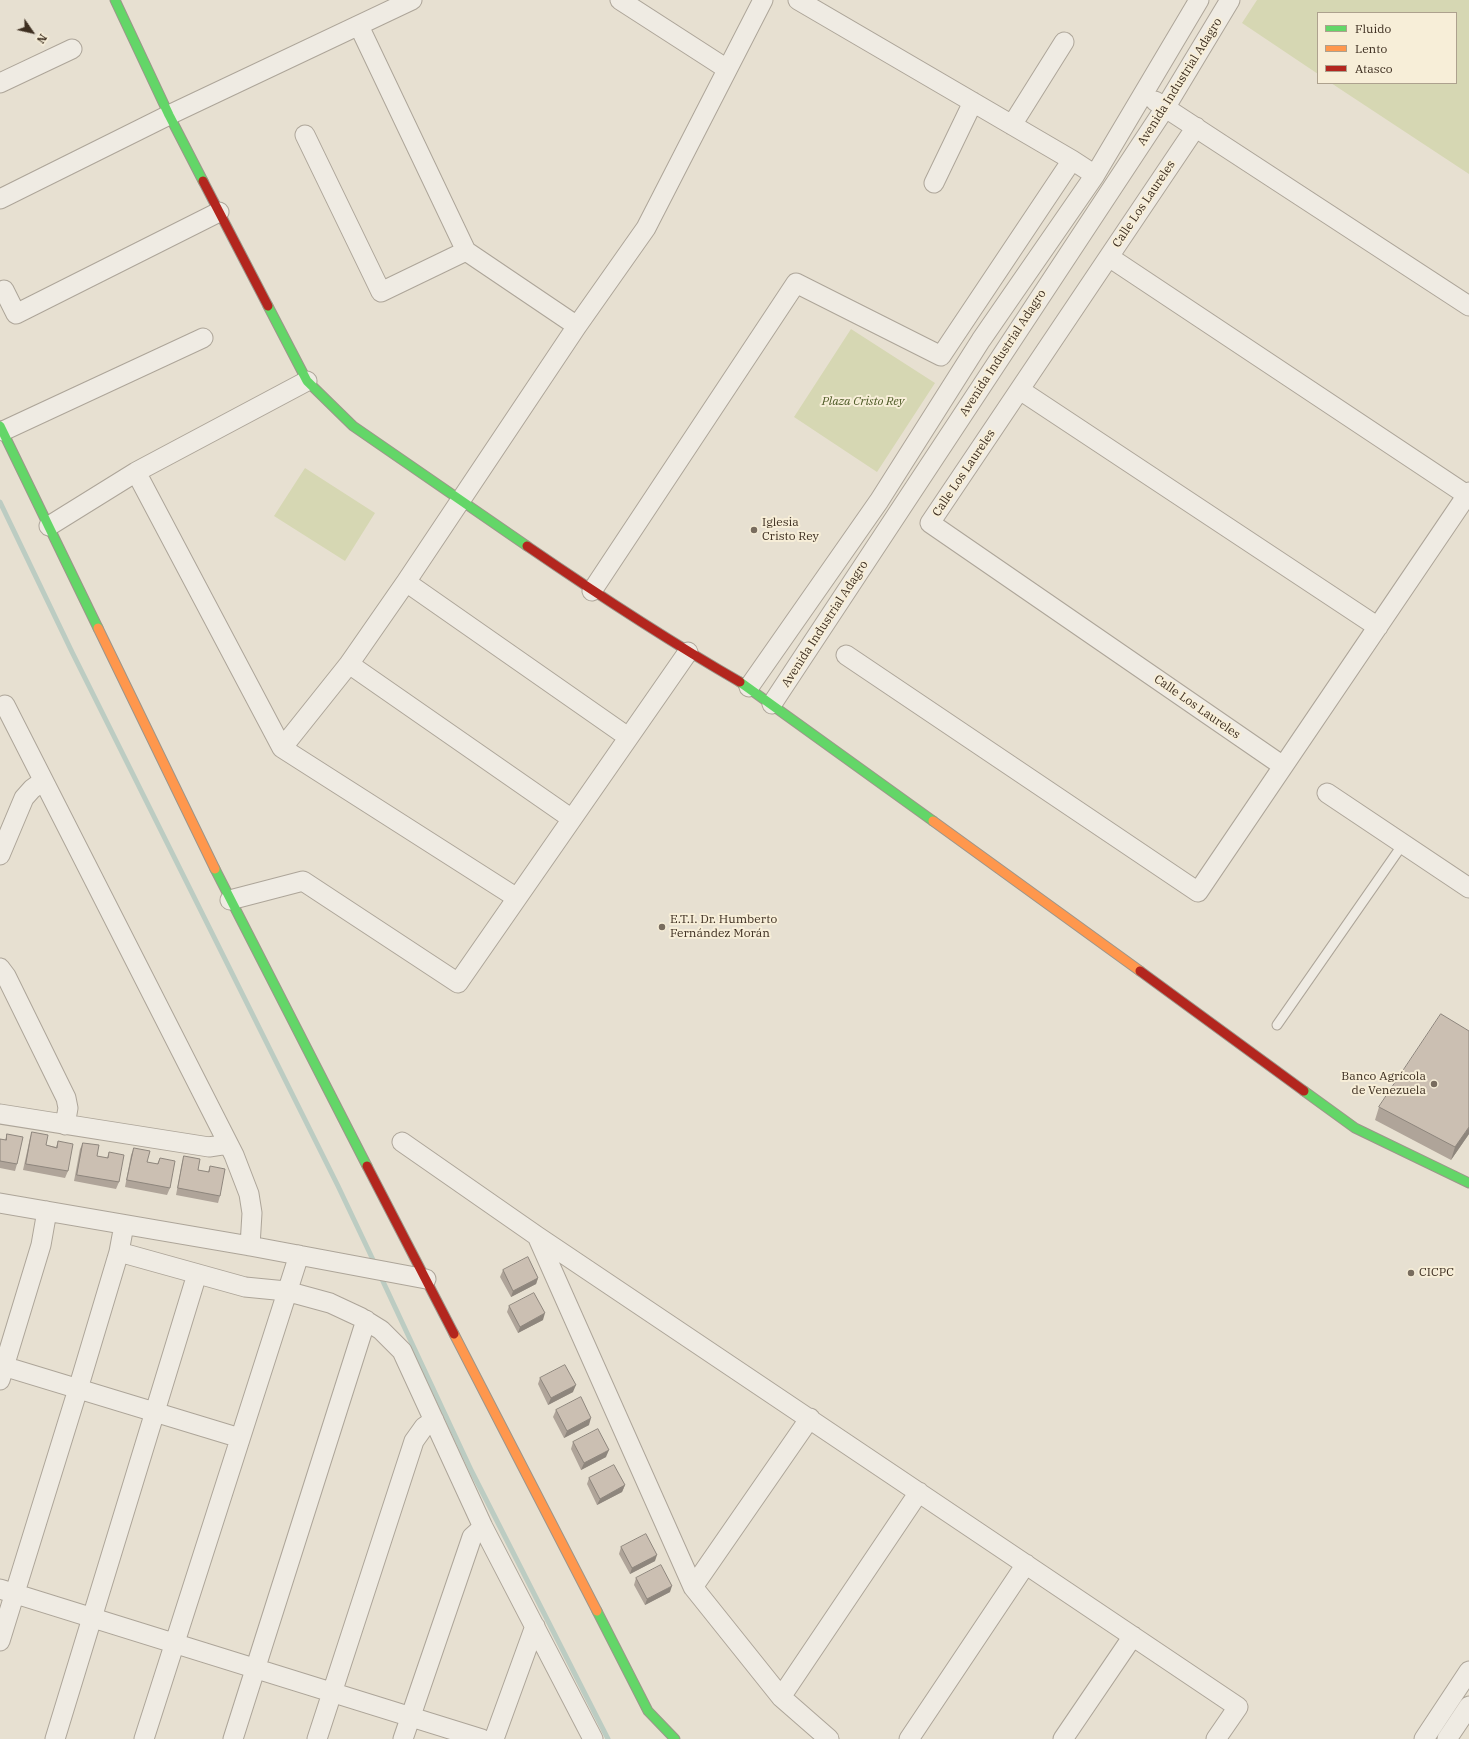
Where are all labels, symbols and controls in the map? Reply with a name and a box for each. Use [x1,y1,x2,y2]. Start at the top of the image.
north arrow [12,12,52,52]
legend [1317,12,1457,84]
street label: Avenida Industrial Adagro [1135,15,1225,149]
text: Fluido [1355,21,1391,36]
text: N [34,31,50,46]
text: Lento [1355,41,1387,56]
text: Atasco [1355,61,1393,76]
street label: Calle Los Laureles [1110,158,1178,250]
street label: Avenida Industrial Adagro [957,287,1049,419]
park label: Plaza Cristo Rey [822,395,904,409]
street label: Calle Los Laureles [930,427,998,519]
place label: Iglesia Cristo Rey [762,516,819,544]
marker: Iglesia Cristo Rey [749,525,759,535]
street label: Avenida Industrial Adagro [779,558,871,690]
street label: Calle Los Laureles [1151,672,1243,742]
place label: E.T.I. Dr. Humberto Fernández Morán [670,913,777,941]
marker: E.T.I. Dr. Humberto Fernández Morán [657,922,667,932]
place label: Banco Agrícola de Venezuela [1341,1070,1426,1098]
marker: Banco Agrícola de Venezuela [1429,1079,1439,1089]
place label: CICPC [1419,1266,1454,1280]
marker: CICPC [1406,1268,1416,1278]

